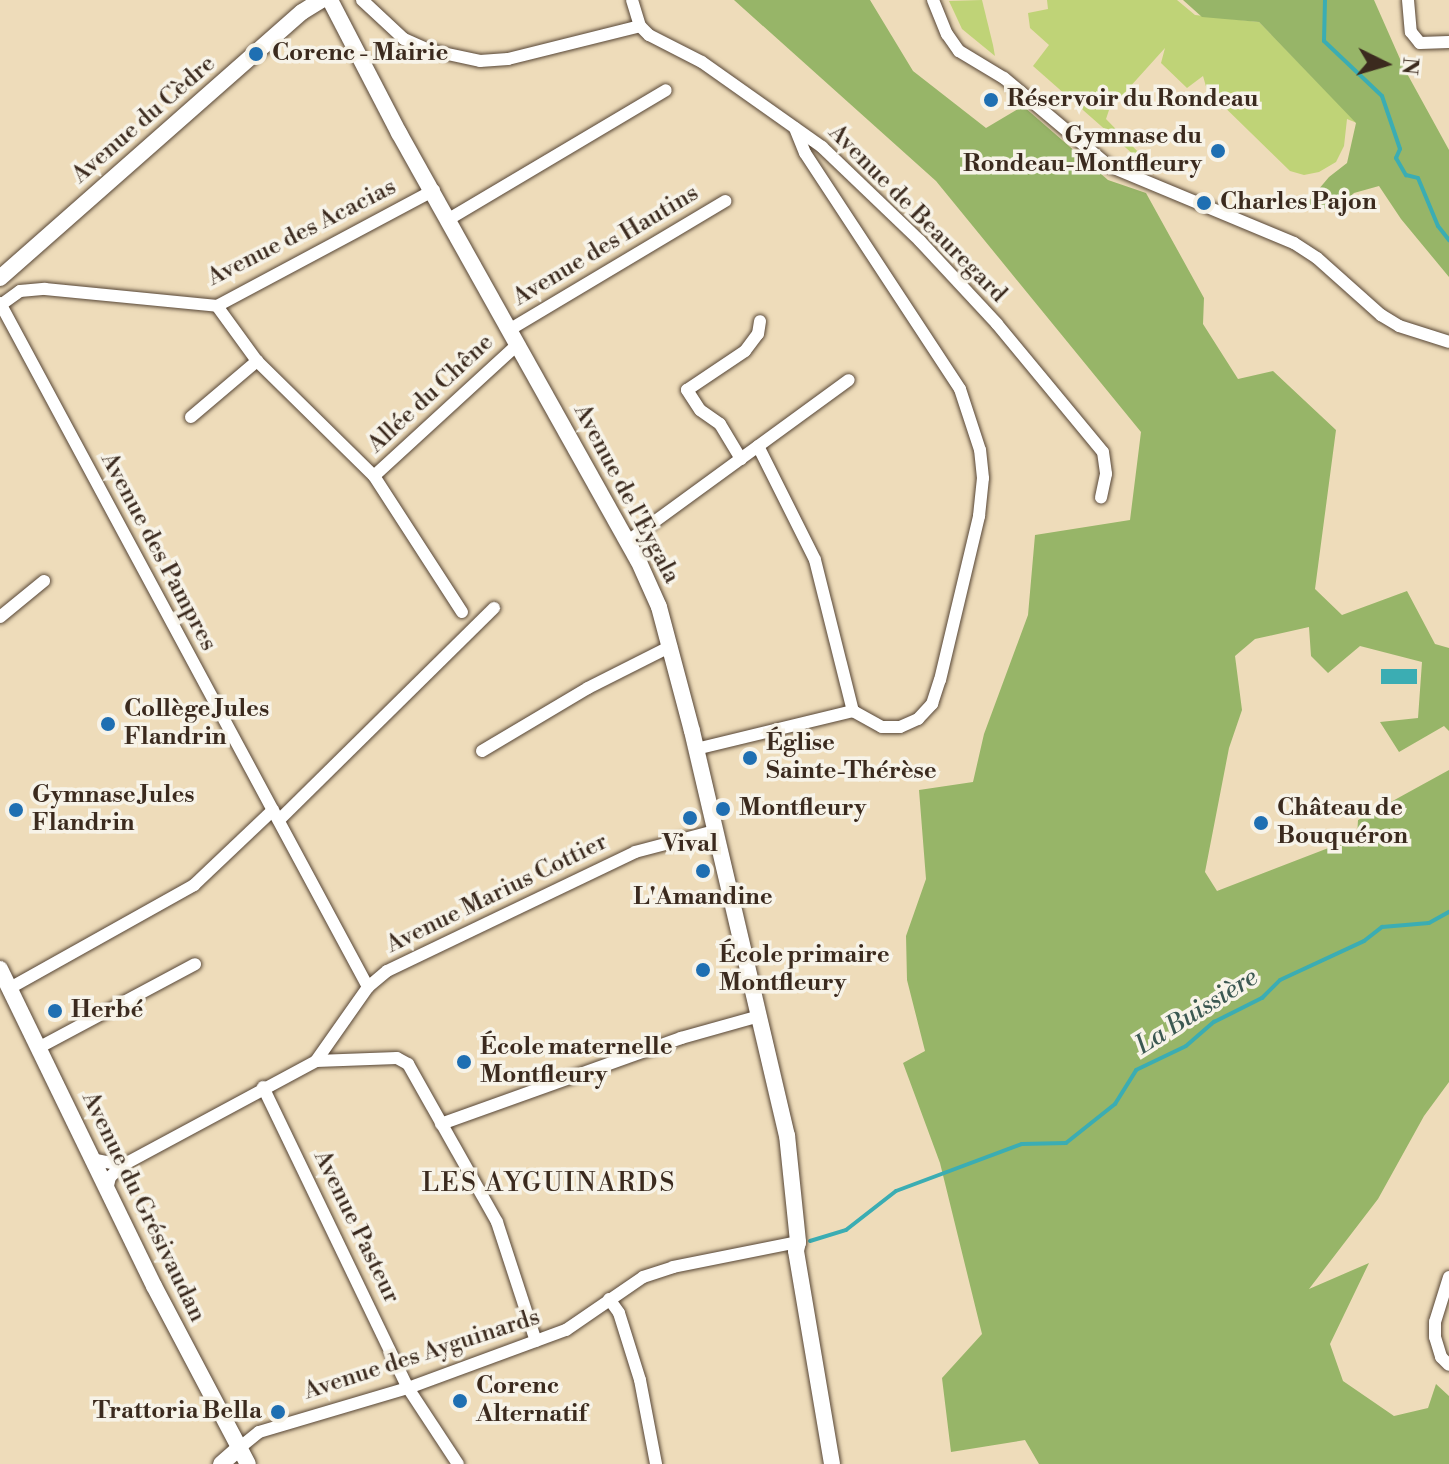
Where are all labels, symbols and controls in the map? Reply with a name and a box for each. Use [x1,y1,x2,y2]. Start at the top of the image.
north arrow [1345,24,1425,104]
place label: Corenc - Mairie [272,40,448,68]
marker: Corenc - Mairie [247,45,265,63]
street label: Avenue du Cèdre [66,50,222,190]
text: N [1395,56,1424,76]
place label: Réservoir du Rondeau [1007,86,1258,114]
marker: Réservoir du Rondeau [982,91,1000,109]
street label: Avenue de Beauregard [822,119,1012,309]
place label: Gymnase du Rondeau-Montfleury [963,123,1202,179]
marker: Gymnase du Rondeau-Montfleury [1209,142,1227,160]
street label: Avenue des Acacias [203,173,401,293]
street label: Avenue des Hautins [508,179,704,313]
place label: Charles Pajon [1220,189,1377,217]
marker: Charles Pajon [1195,194,1213,212]
street label: Allée du Chêne [362,328,500,460]
street label: Avenue de l'Eygala [567,399,685,589]
street label: Avenue des Pampres [94,448,222,656]
place label: Collège Jules Flandrin [124,696,269,752]
marker: Collège Jules Flandrin [99,715,117,733]
place label: Église Sainte-Thérèse [766,730,937,786]
marker: Église Sainte-Thérèse [741,749,759,767]
place label: Gymnase Jules Flandrin [32,782,195,838]
place label: Montfleury [739,795,866,823]
place label: Château de Bouquéron [1277,795,1408,851]
marker: Montfleury [714,800,732,818]
marker: Gymnase Jules Flandrin [7,801,25,819]
marker: Vival [681,809,699,827]
marker: Château de Bouquéron [1252,814,1270,832]
street label: Avenue Marius Cottier [382,828,612,960]
place label: Vival [662,831,718,859]
marker: L'Amandine [694,862,712,880]
place label: L'Amandine [633,884,773,912]
place label: École primaire Montfleury [719,942,890,998]
marker: École primaire Montfleury [694,961,712,979]
water label: La Buissière [1130,962,1264,1062]
place label: Herbé [71,997,143,1025]
marker: Herbé [46,1002,64,1020]
place label: École maternelle Montfleury [480,1034,673,1090]
marker: École maternelle Montfleury [455,1053,473,1071]
street label: Avenue du Grésivaudan [75,1087,211,1327]
street label: Avenue Pasteur [307,1146,405,1308]
district label: LES AYGUINARDS [422,1168,676,1200]
street label: Avenue des Ayguinards [300,1303,544,1407]
place label: Corenc Alternatif [476,1373,587,1429]
marker: Corenc Alternatif [451,1392,469,1410]
place label: Trattoria Bella [93,1398,262,1426]
marker: Trattoria Bella [269,1403,287,1421]

